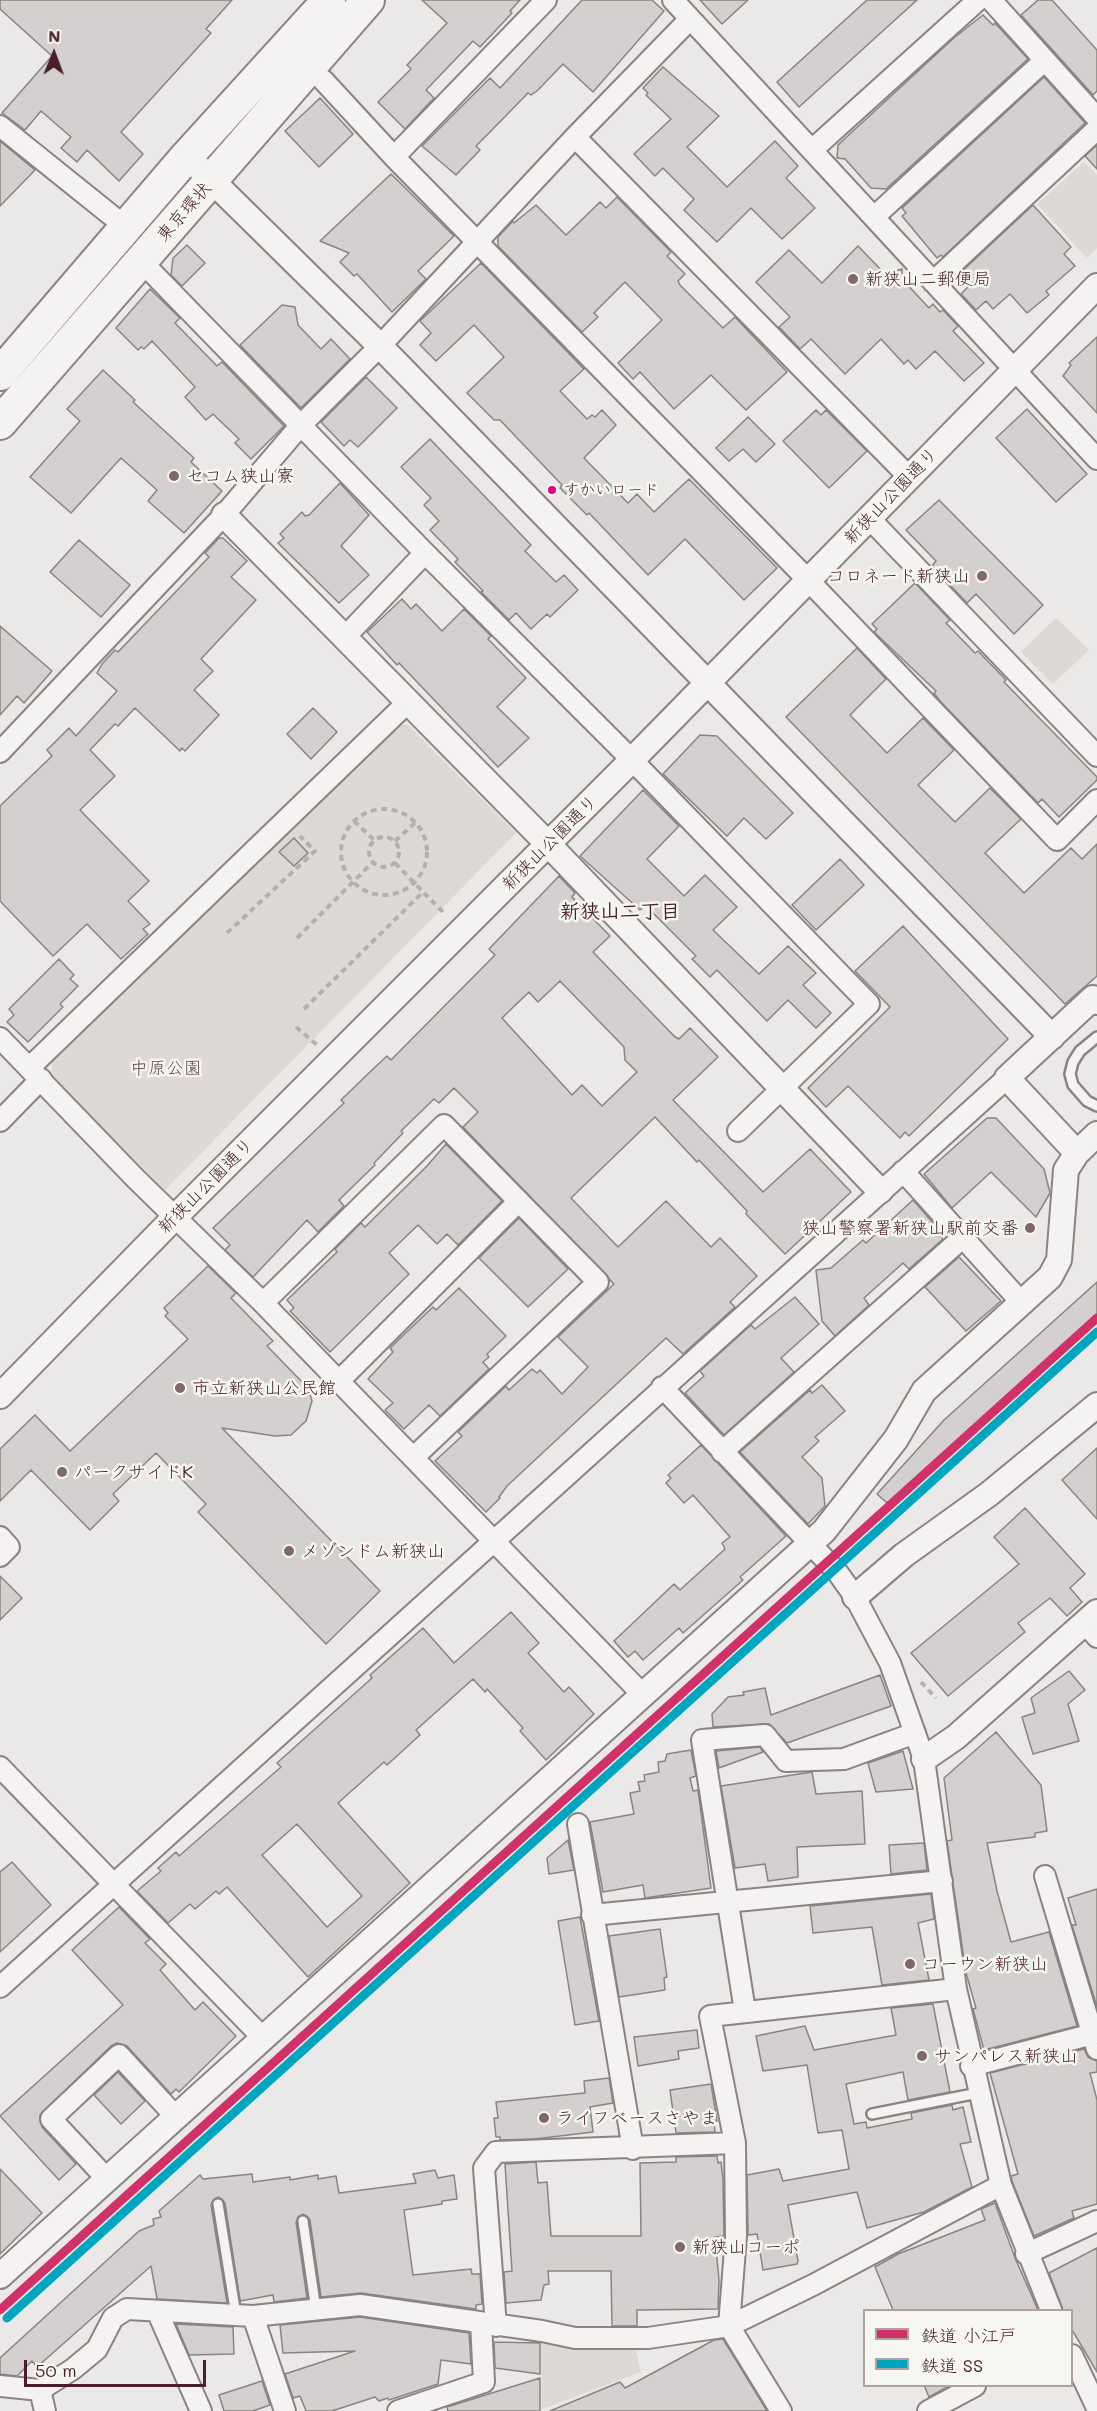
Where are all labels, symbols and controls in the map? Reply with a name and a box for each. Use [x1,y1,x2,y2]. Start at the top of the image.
north arrow [24,24,84,84]
text: N [48,25,61,46]
street label: 東京環状 [152,178,216,246]
place label: 新狭山二郵便局 [865,268,991,290]
marker: 新狭山二郵便局 [846,272,860,286]
street label: 新狭山公園通り [839,443,943,549]
place label: セコム狭山寮 [186,465,294,487]
marker: セコム狭山寮 [167,469,181,483]
place label: すかいロード [563,480,659,500]
marker: すかいロード [546,484,558,496]
place label: コロネード新狭山 [827,565,970,587]
marker: コロネード新狭山 [975,569,989,583]
street label: 新狭山公園通り [498,791,602,895]
district label: 新狭山二丁目 [560,900,680,924]
park label: 中原公園 [130,1057,202,1079]
street label: 新狭山公園通り [154,1134,258,1238]
place label: 狭山警察署新狭山駅前交番 [802,1217,1018,1239]
marker: 狭山警察署新狭山駅前交番 [1023,1221,1037,1235]
place label: 市立新狭山公民館 [192,1377,336,1399]
marker: 市立新狭山公民館 [173,1381,187,1395]
place label: パークサイドK [74,1461,193,1483]
marker: パークサイドK [55,1465,69,1479]
place label: メゾンドム新狭山 [301,1540,445,1562]
marker: メゾンドム新狭山 [282,1544,296,1558]
place label: コーウン新狭山 [922,1953,1048,1975]
marker: コーウン新狭山 [903,1957,917,1971]
place label: サンパレス新狭山 [934,2045,1078,2067]
marker: サンパレス新狭山 [915,2049,929,2063]
place label: ライフベースさやま [556,2107,718,2129]
marker: ライフベースさやま [537,2111,551,2125]
place label: 新狭山コーポ [692,2236,800,2258]
marker: 新狭山コーポ [673,2240,687,2254]
legend [863,2309,1073,2387]
text: 鉄道 小江戸 [921,2323,1017,2347]
scale bar [27,2348,208,2386]
text: 鉄道 SS [921,2353,983,2377]
text: 50 m [35,2358,77,2382]

